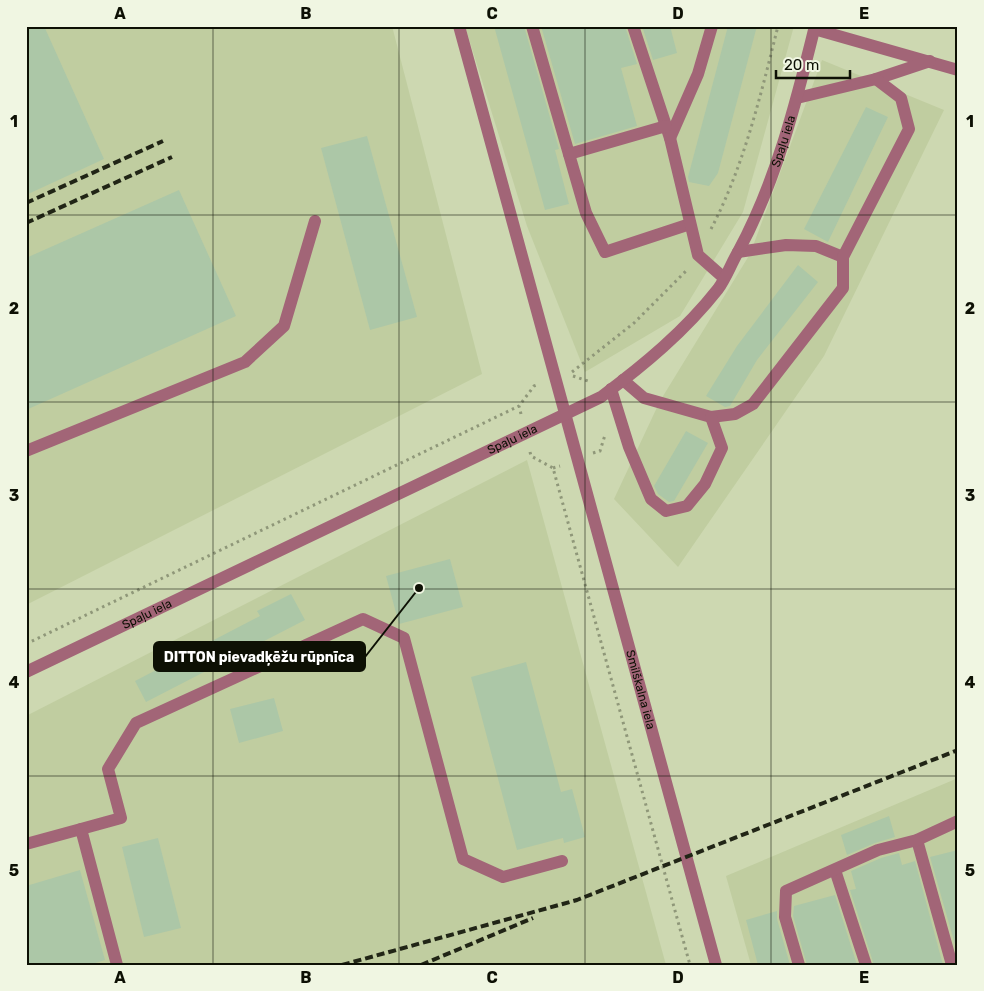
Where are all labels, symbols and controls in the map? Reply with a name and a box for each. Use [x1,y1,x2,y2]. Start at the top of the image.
text: A [114,4,126,23]
text: B [300,4,312,23]
text: C [486,4,498,23]
text: D [672,4,684,23]
text: E [859,4,869,23]
scale bar [776,48,850,80]
text: 20 m [784,56,819,74]
text: 1 [10,112,18,131]
text: 1 [966,112,974,131]
street label: Spaļu iela [769,114,798,169]
text: 2 [9,299,19,318]
text: 2 [965,299,975,318]
street label: Spaļu iela [485,422,539,457]
text: 3 [9,486,19,505]
text: 3 [965,486,975,505]
street label: Spaļu iela [120,596,174,632]
callout: DITTON pievadķēžu rūpnīca [154,642,365,671]
street label: Smilškalna iela [623,648,658,731]
text: DITTON pievadķēžu rūpnīca [164,649,354,666]
text: 4 [9,673,20,692]
text: 4 [965,673,976,692]
text: 5 [9,861,19,880]
text: 5 [965,861,975,880]
text: A [114,968,126,987]
text: B [300,968,312,987]
text: C [486,968,498,987]
text: D [672,968,684,987]
text: E [859,968,869,987]

